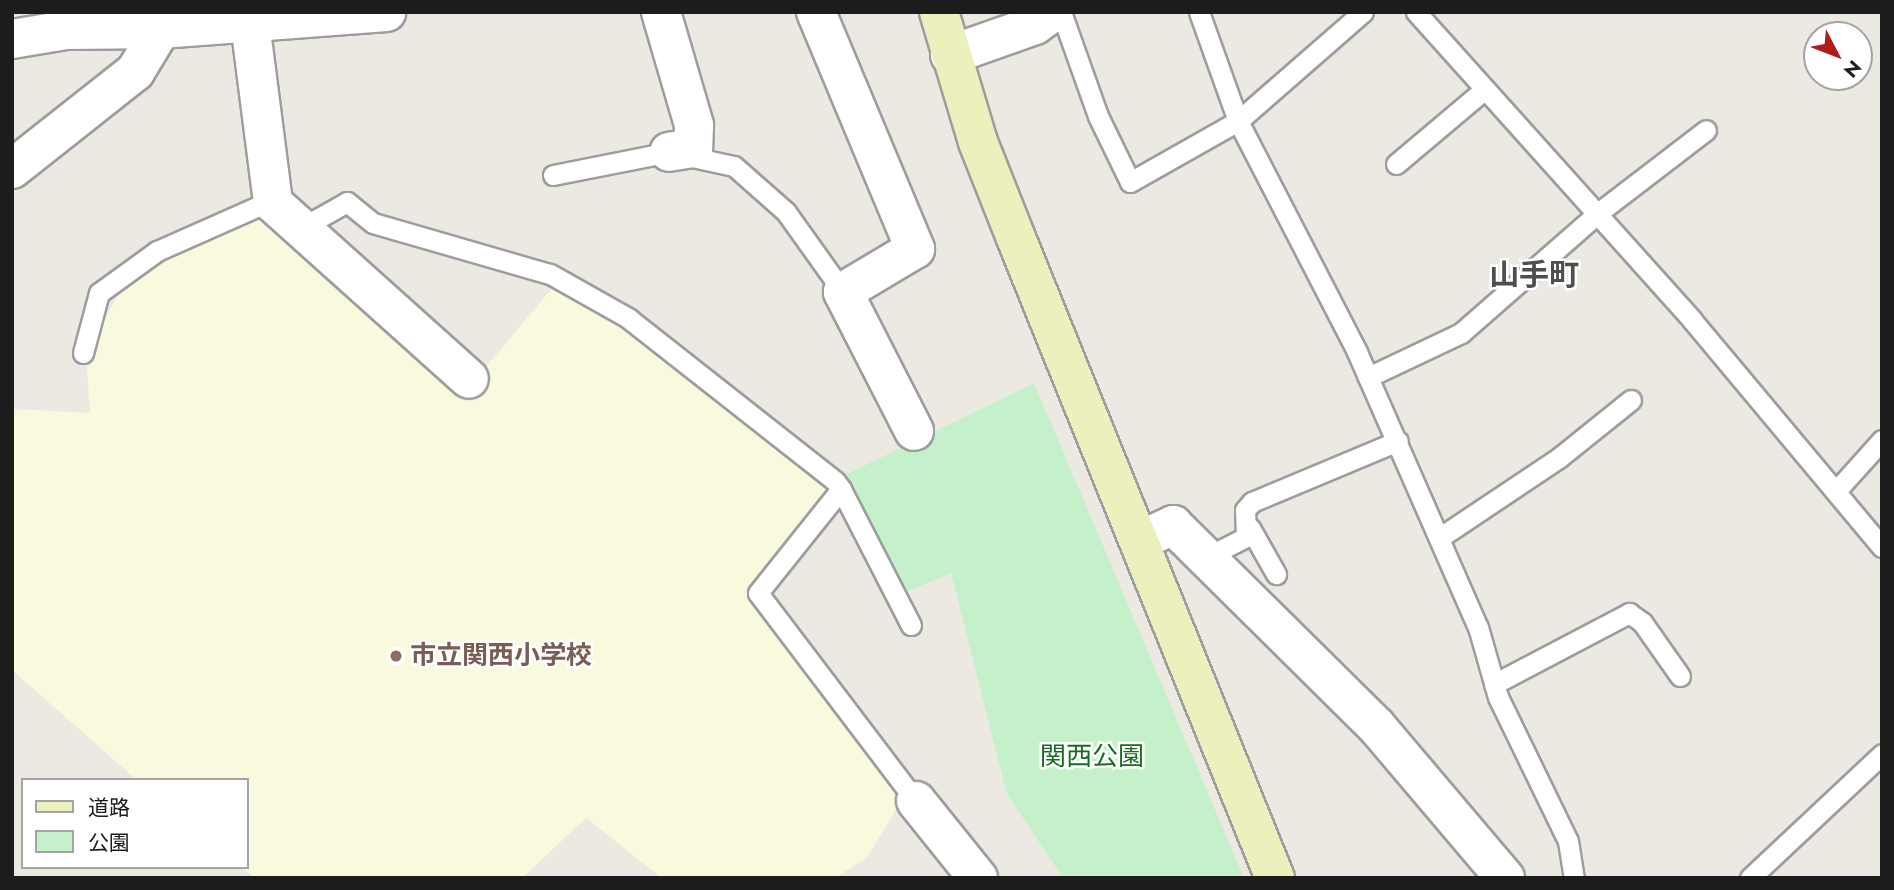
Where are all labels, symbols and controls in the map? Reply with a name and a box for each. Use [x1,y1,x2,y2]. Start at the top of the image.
north arrow [1803,21,1873,91]
text: N [1837,54,1868,84]
district label: 山手町 [1489,257,1579,293]
place label: 市立関西小学校 [410,640,592,672]
marker: 市立関西小学校 [388,648,404,664]
park label: 関西公園 [1040,741,1144,773]
legend [21,778,248,869]
text: 道路 [88,793,130,823]
text: 公園 [88,828,130,858]

